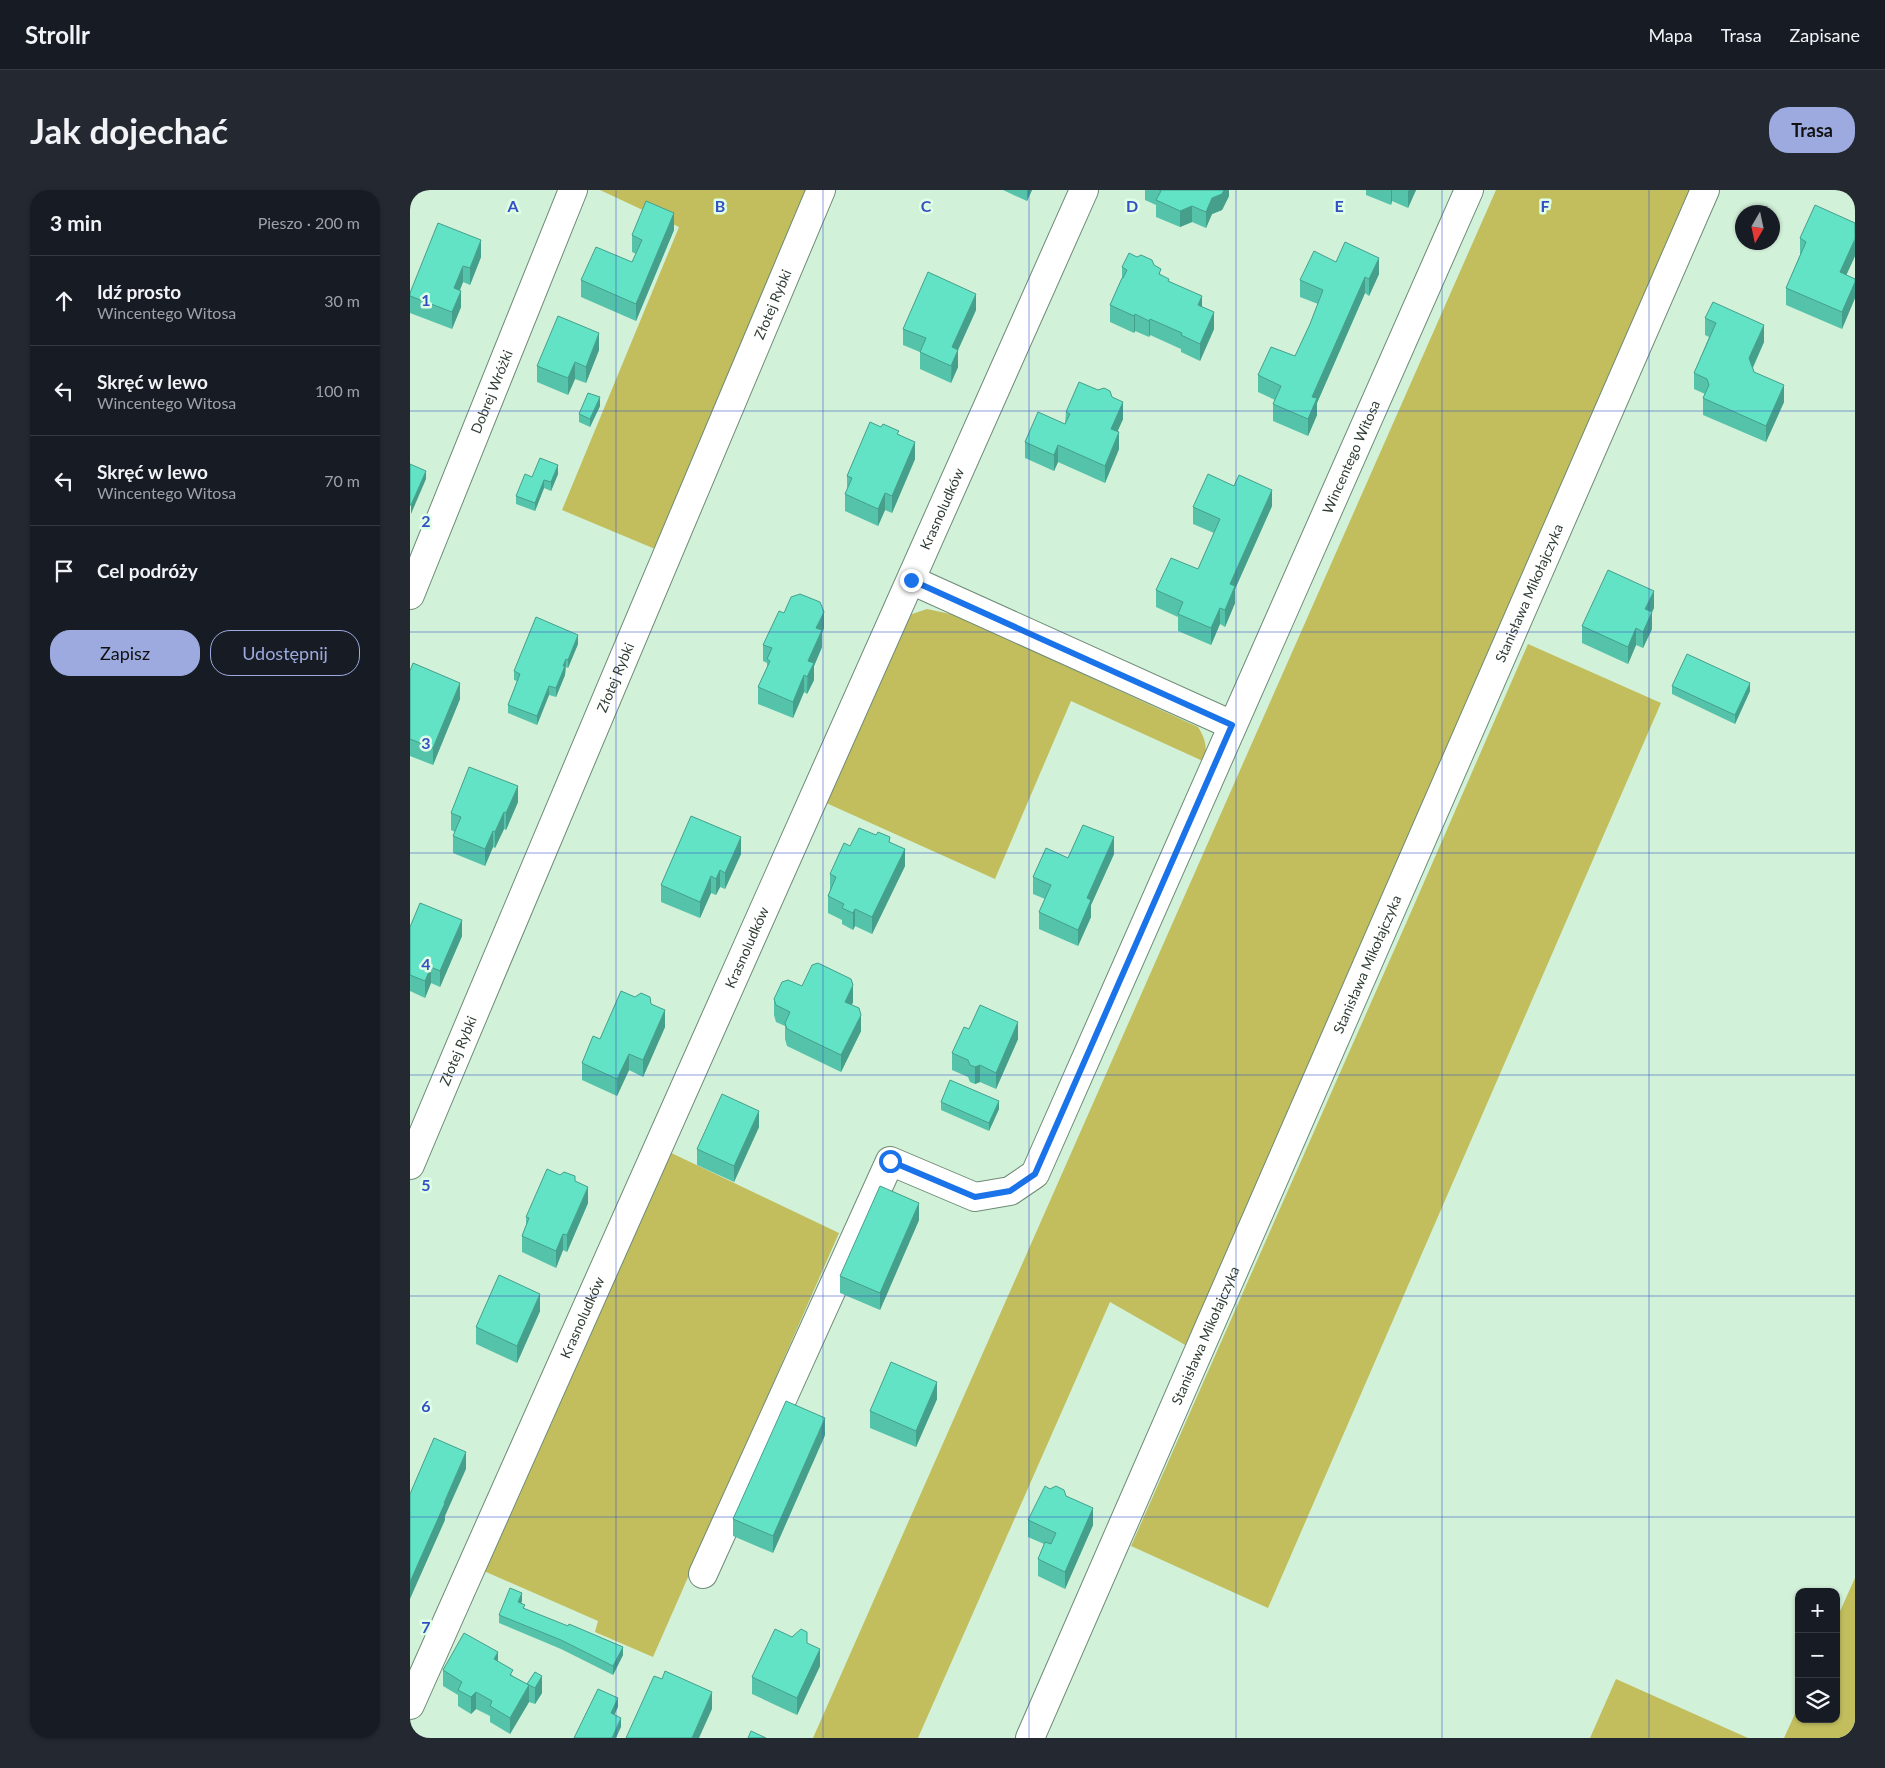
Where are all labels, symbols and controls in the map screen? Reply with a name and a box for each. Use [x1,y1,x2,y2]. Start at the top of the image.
text: Strollr [25,20,90,49]
text: Mapa [1648,24,1693,46]
text: Trasa [1721,24,1762,46]
text: Zapisane [1790,24,1860,46]
button: Trasa [1769,107,1855,153]
text: Jak dojechać [30,109,228,151]
text: A [506,196,519,215]
text: B [715,196,725,215]
text: C [921,196,932,215]
text: D [1126,196,1138,215]
text: E [1334,196,1344,215]
text: F [1540,196,1550,215]
north arrow [1735,205,1780,250]
text: 3 min [50,210,102,235]
text: Pieszo · 200 m [258,213,360,232]
street label: Złotej Rybki [750,267,795,342]
text: Idź prosto [97,280,181,303]
icon: ahead [50,287,78,315]
text: 1 [421,290,431,309]
text: 30 m [324,291,360,310]
text: Wincentego Witosa [97,303,236,322]
street label: Dobrej Wróżki [467,347,516,436]
text: Skręć w lewo [97,370,208,393]
icon: left [50,377,78,405]
text: 100 m [315,381,360,400]
text: Wincentego Witosa [97,393,236,412]
street label: Wincentego Witosa [1318,398,1383,516]
text: Skręć w lewo [97,460,208,483]
street label: Krasnoludków [916,465,967,552]
icon: left [50,467,78,495]
text: 70 m [324,471,360,490]
text: Wincentego Witosa [97,483,236,502]
text: 2 [421,511,431,530]
street label: Stanisława Mikołajczyka [1491,521,1566,665]
icon: arrive [50,557,78,585]
text: Cel podróży [97,559,198,582]
route end [900,569,923,592]
button: Zapisz [50,630,200,676]
button: Udostępnij [210,630,360,676]
street label: Złotej Rybki [593,640,637,715]
text: 3 [421,733,431,752]
street label: Stanisława Mikołajczyka [1329,892,1405,1036]
street label: Krasnoludków [721,904,772,991]
text: 4 [421,954,431,973]
street label: Złotej Rybki [436,1013,480,1088]
route start [879,1150,902,1173]
text: 5 [421,1175,431,1194]
street label: Stanisława Mikołajczyka [1167,1264,1243,1407]
street label: Krasnoludków [556,1274,607,1361]
text: 6 [421,1396,431,1415]
map controls [1795,1588,1840,1723]
button: + [1795,1588,1840,1633]
text: 7 [421,1617,431,1636]
button: − [1795,1633,1840,1678]
button: layers [1795,1678,1840,1723]

